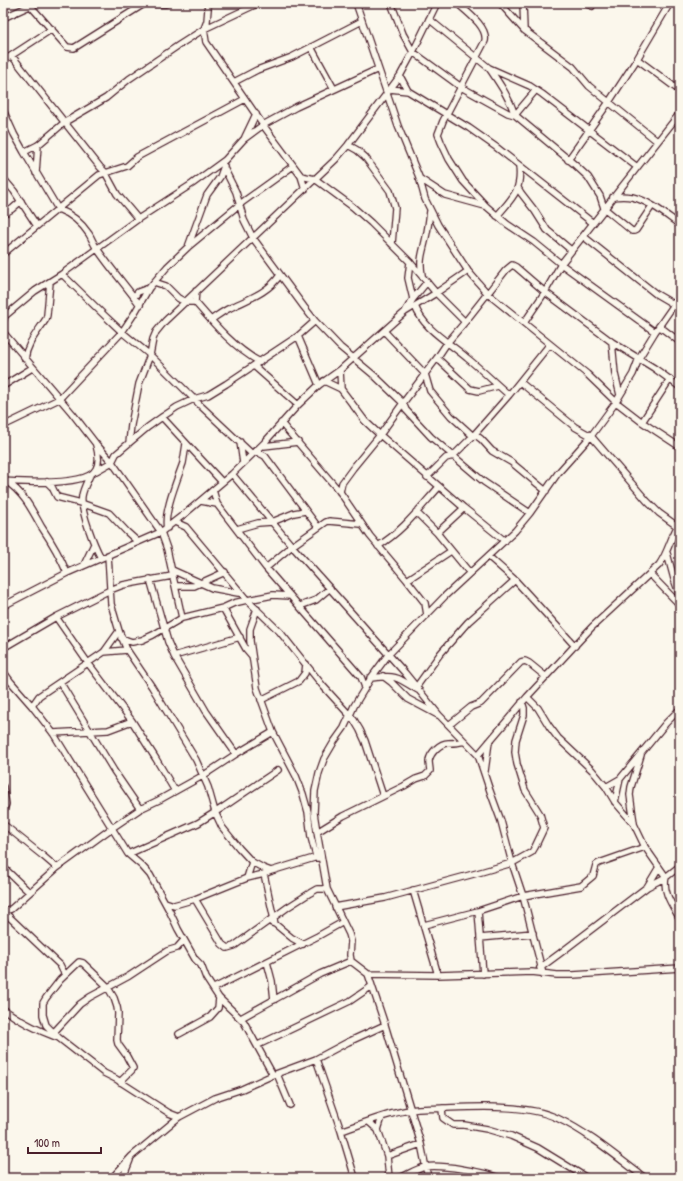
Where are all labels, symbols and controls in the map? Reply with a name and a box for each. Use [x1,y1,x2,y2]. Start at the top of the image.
scale bar [28,1129,101,1155]
text: 100 m [34,1134,60,1151]

